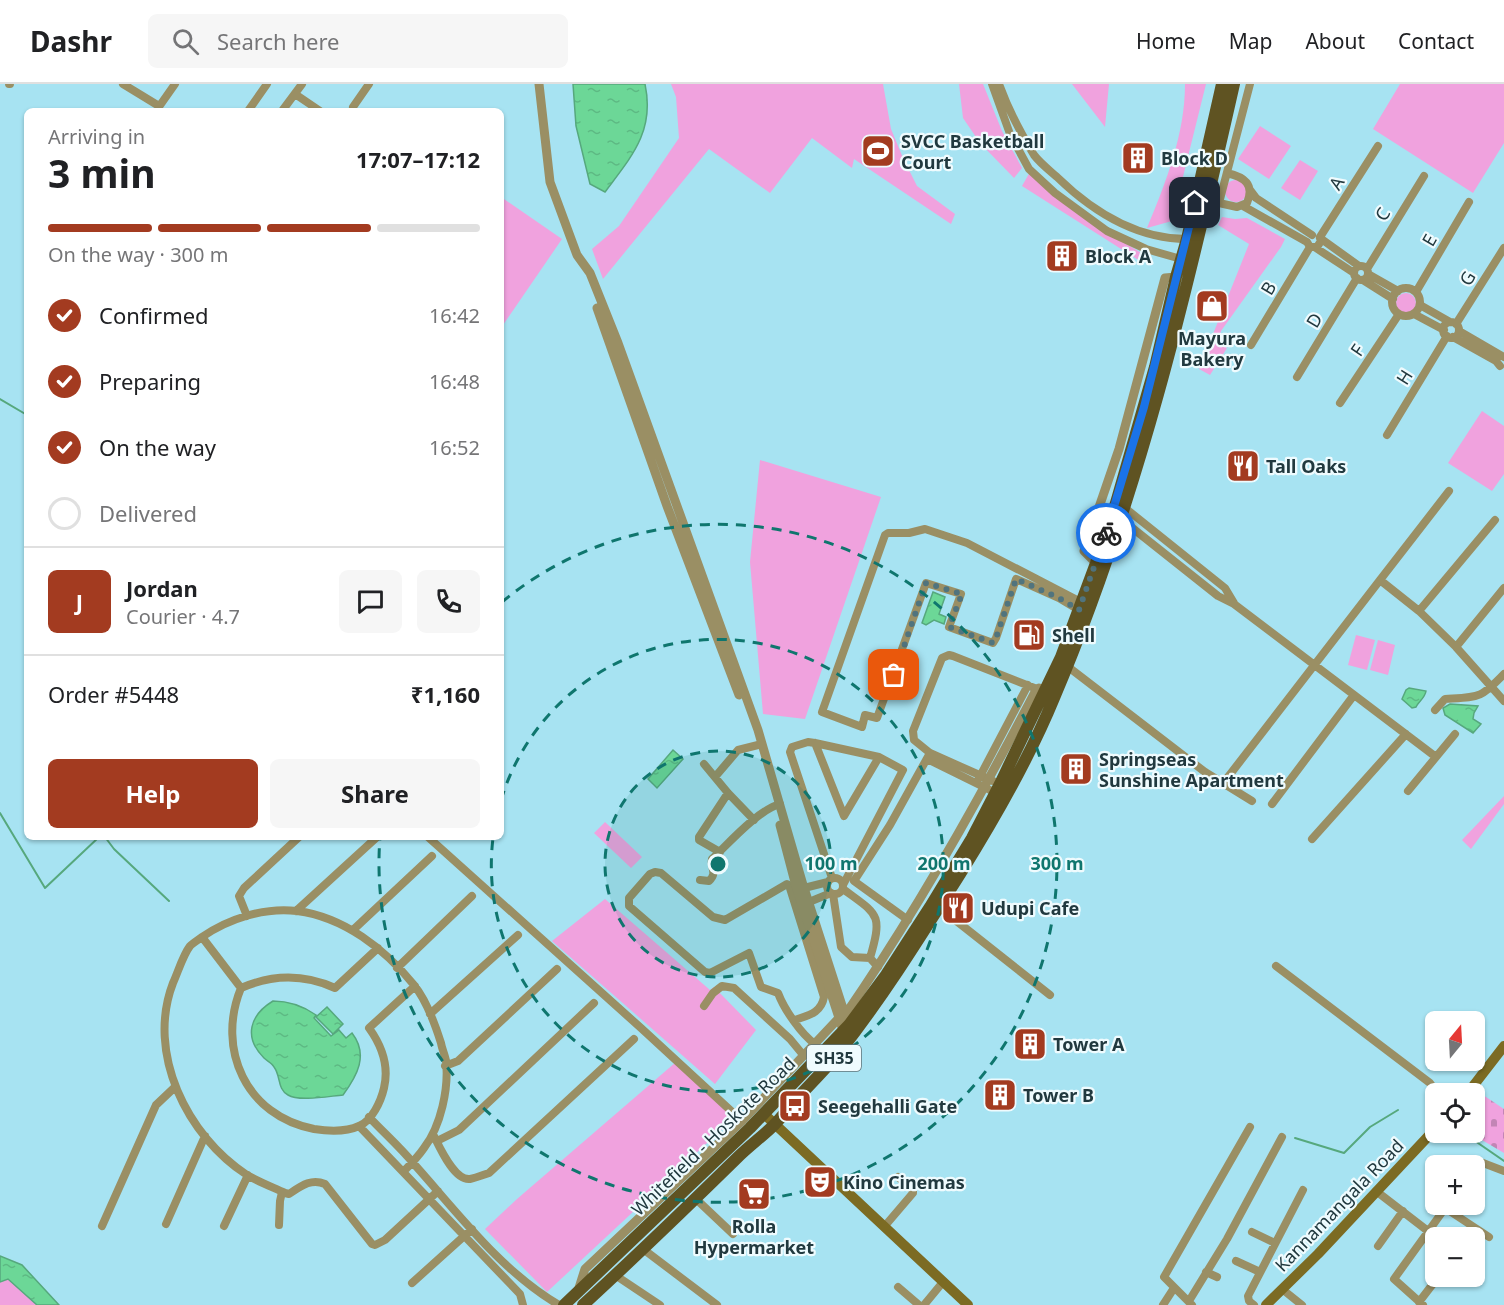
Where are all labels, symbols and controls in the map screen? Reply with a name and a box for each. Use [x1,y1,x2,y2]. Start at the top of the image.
search box [148,14,568,68]
text: Dashr [30,22,112,60]
icon: search [169,25,202,58]
text: Search here [217,26,339,56]
text: Home [1136,27,1196,55]
text: Map [1229,27,1272,55]
text: About [1305,27,1365,55]
text: Contact [1398,27,1474,55]
text: Arriving in [48,123,145,150]
place label: SVCC Basketball Court [901,129,1044,174]
sports icon: SVCC Basketball Court [860,133,896,169]
building icon: Block D [1120,140,1156,176]
text: 17:07–17:12 [356,144,480,174]
text: 3 min [48,146,155,199]
place label: Block D [1161,146,1228,170]
street label: A [1323,171,1349,194]
pin [1169,177,1220,228]
icon: home [1178,186,1211,219]
street label: C [1369,203,1395,225]
street label: E [1416,230,1442,250]
building icon: Block A [1044,238,1080,274]
text: On the way · 300 m [48,241,228,268]
place label: Block A [1085,244,1152,268]
street label: G [1453,266,1481,290]
street label: B [1255,277,1281,299]
shop icon: Mayura Bakery [1194,288,1230,324]
icon: check [48,299,81,332]
text: Confirmed [99,300,209,330]
text: 16:42 [429,302,480,329]
street label: D [1300,308,1328,332]
place label: Mayura Bakery [1178,326,1246,371]
street label: F [1344,339,1370,361]
icon: check [48,365,81,398]
street label: H [1390,365,1418,389]
text: Preparing [99,366,201,396]
text: 16:48 [429,368,480,395]
icon: check [48,431,81,464]
text: On the way [99,432,216,462]
text: 16:52 [429,434,480,461]
restaurant icon: Tall Oaks [1225,448,1261,484]
place label: Tall Oaks [1266,454,1346,478]
text: Delivered [99,498,197,528]
courier [1076,503,1136,563]
icon: bike [1090,517,1123,550]
button: chat [339,570,402,633]
button: phone [417,570,480,633]
text: Jordan [126,573,198,603]
text: J [76,586,83,616]
text: Courier · 4.7 [126,603,240,630]
fuel station icon: Shell [1011,617,1047,653]
place label: Shell [1052,623,1095,647]
pin [868,649,919,700]
icon: bag [877,658,910,691]
text: Order #5448 [48,679,179,709]
text: ₹1,160 [411,679,480,709]
place label: Springseas Sunshine Apartment [1099,747,1284,792]
building icon: Springseas Sunshine Apartment [1058,751,1094,787]
button: Help [48,759,258,828]
button: Share [270,759,480,828]
text: 100 m [804,851,858,875]
text: 200 m [917,851,971,875]
text: 300 m [1030,851,1084,875]
centre of rings [708,854,728,874]
restaurant icon: Udupi Cafe [940,890,976,926]
place label: Udupi Cafe [981,896,1079,920]
north arrow [1425,1011,1485,1071]
map controls [1425,1011,1485,1287]
building icon: Tower A [1012,1026,1048,1062]
place label: Tower A [1053,1032,1125,1056]
road number: SH35 [807,1045,861,1071]
street label: Whitefield - Hoskote Road [626,1051,800,1221]
building icon: Tower B [982,1077,1018,1113]
place label: Tower B [1023,1083,1094,1107]
button: locate [1425,1083,1485,1143]
bus stop icon: Seegehalli Gate [777,1088,813,1124]
place label: Seegehalli Gate [818,1094,957,1118]
street label: Kannamangala Road [1269,1134,1409,1276]
button: + [1425,1155,1485,1215]
theatre icon: Kino Cinemas [802,1164,838,1200]
place label: Kino Cinemas [843,1170,965,1194]
supermarket icon: Rolla Hypermarket [736,1176,772,1212]
place label: Rolla Hypermarket [694,1214,814,1259]
button: − [1425,1227,1485,1287]

